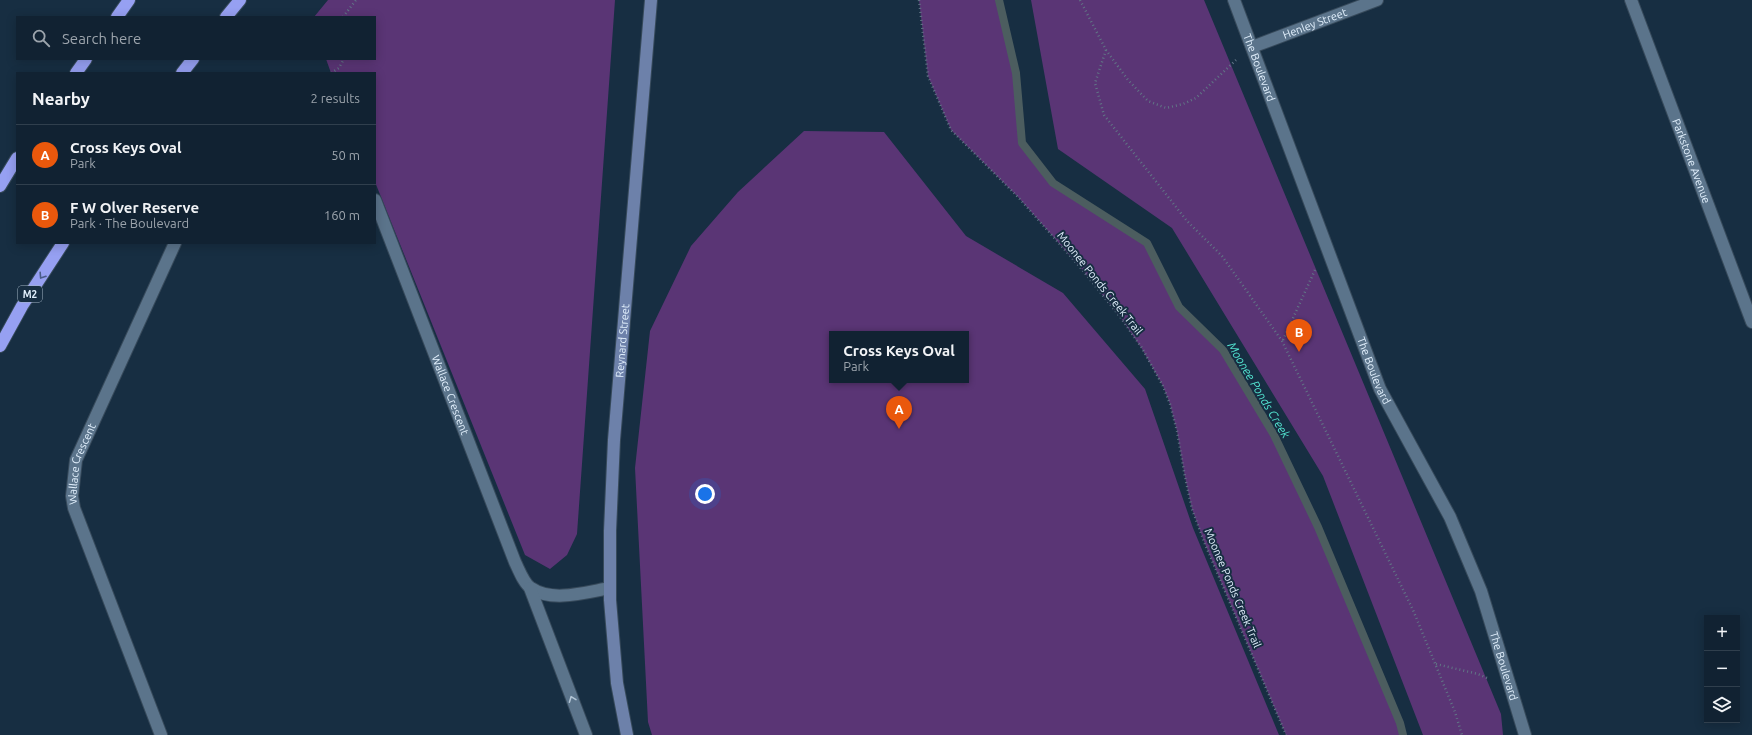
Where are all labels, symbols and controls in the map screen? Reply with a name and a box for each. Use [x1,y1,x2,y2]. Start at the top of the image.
street label: Henley Street [1281,6,1349,41]
search box [16,16,376,60]
icon: search [30,27,52,49]
text: Search here [62,30,141,47]
street label: The Boulevard [1241,32,1277,103]
text: Nearby [32,89,90,108]
text: 2 results [310,91,360,105]
street label: Parkstone Avenue [1670,117,1713,205]
text: Cross Keys Oval [70,139,182,156]
text: A [40,148,50,162]
text: 50 m [331,148,360,162]
text: Park [70,156,96,170]
text: F W Olver Reserve [70,199,199,216]
text: B [41,208,49,222]
text: 160 m [324,208,360,222]
text: Park · The Boulevard [70,216,189,230]
street label: Moonee Ponds Creek Trail [1055,229,1145,337]
one-way arrow [39,272,47,279]
road number: M2 [18,286,42,302]
street label: Reynard Street [613,303,631,378]
pin: B [1286,319,1312,352]
popup [829,331,969,383]
street label: The Boulevard [1355,335,1393,406]
water label: Moonee Ponds Creek [1225,340,1293,441]
text: Cross Keys Oval [843,342,955,359]
street label: Wallace Crescent [430,353,471,437]
text: Park [843,359,869,373]
pin: A [886,396,912,429]
street label: Wallace Crescent [66,421,98,505]
your location [695,484,715,504]
street label: Moonee Ponds Creek Trail [1202,527,1264,650]
map controls [1704,615,1740,723]
button: + [1704,615,1740,651]
street label: The Boulevard [1488,630,1520,702]
button: − [1704,651,1740,687]
button: layers [1704,687,1740,723]
one-way arrow [569,695,577,702]

